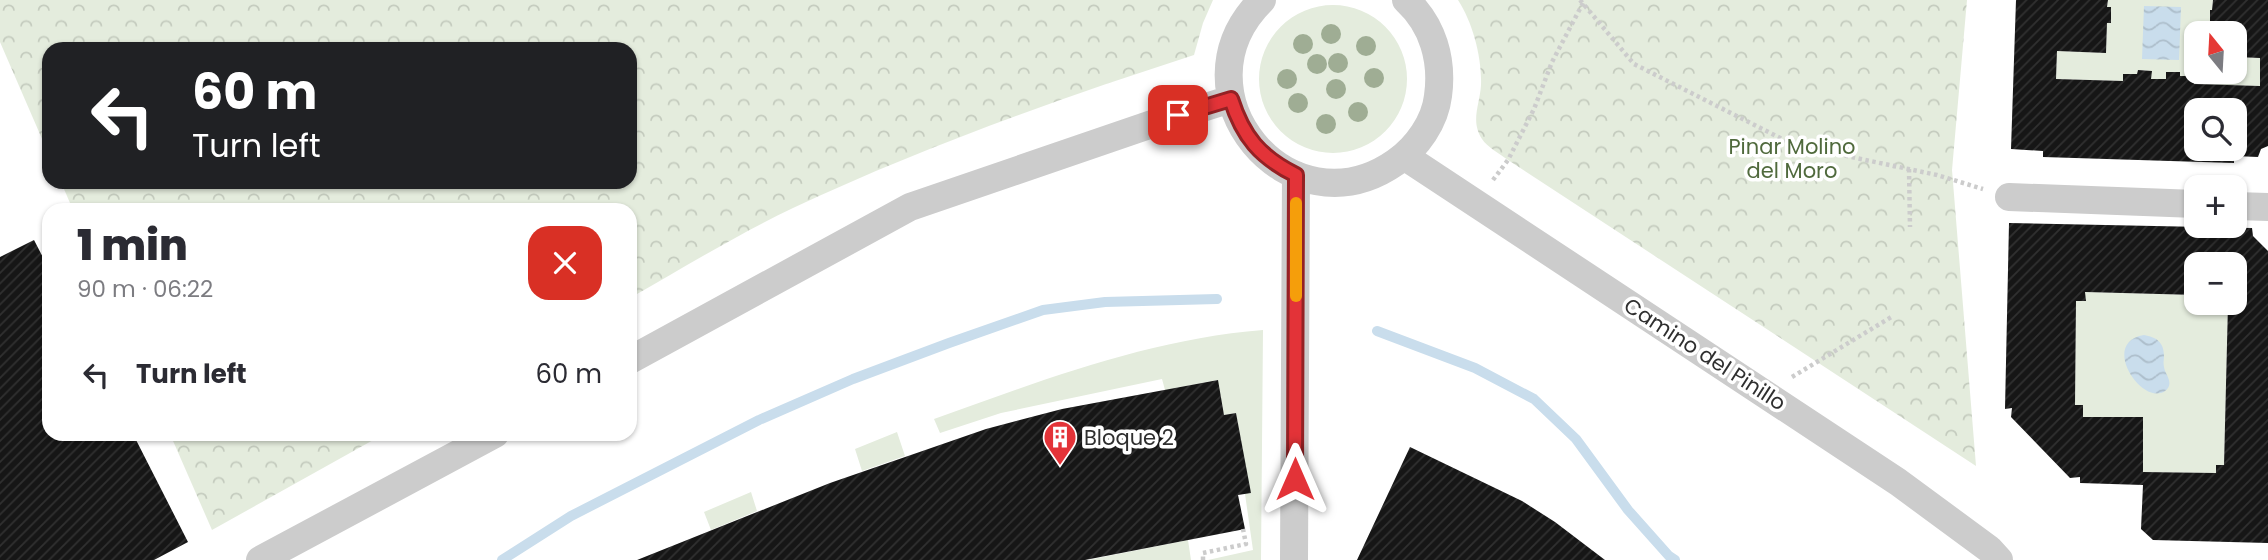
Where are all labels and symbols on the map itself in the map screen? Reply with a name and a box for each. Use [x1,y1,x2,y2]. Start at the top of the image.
north arrow [2184,21,2247,84]
pin [1148,85,1208,145]
park label: Pinar Molino del Moro [1728,132,1856,185]
street label: Camino del Pinillo [1619,291,1791,417]
building icon: Bloque 2 [1041,418,1079,467]
place label: Bloque 2 [1084,423,1174,452]
position arrow [1258,442,1332,516]

